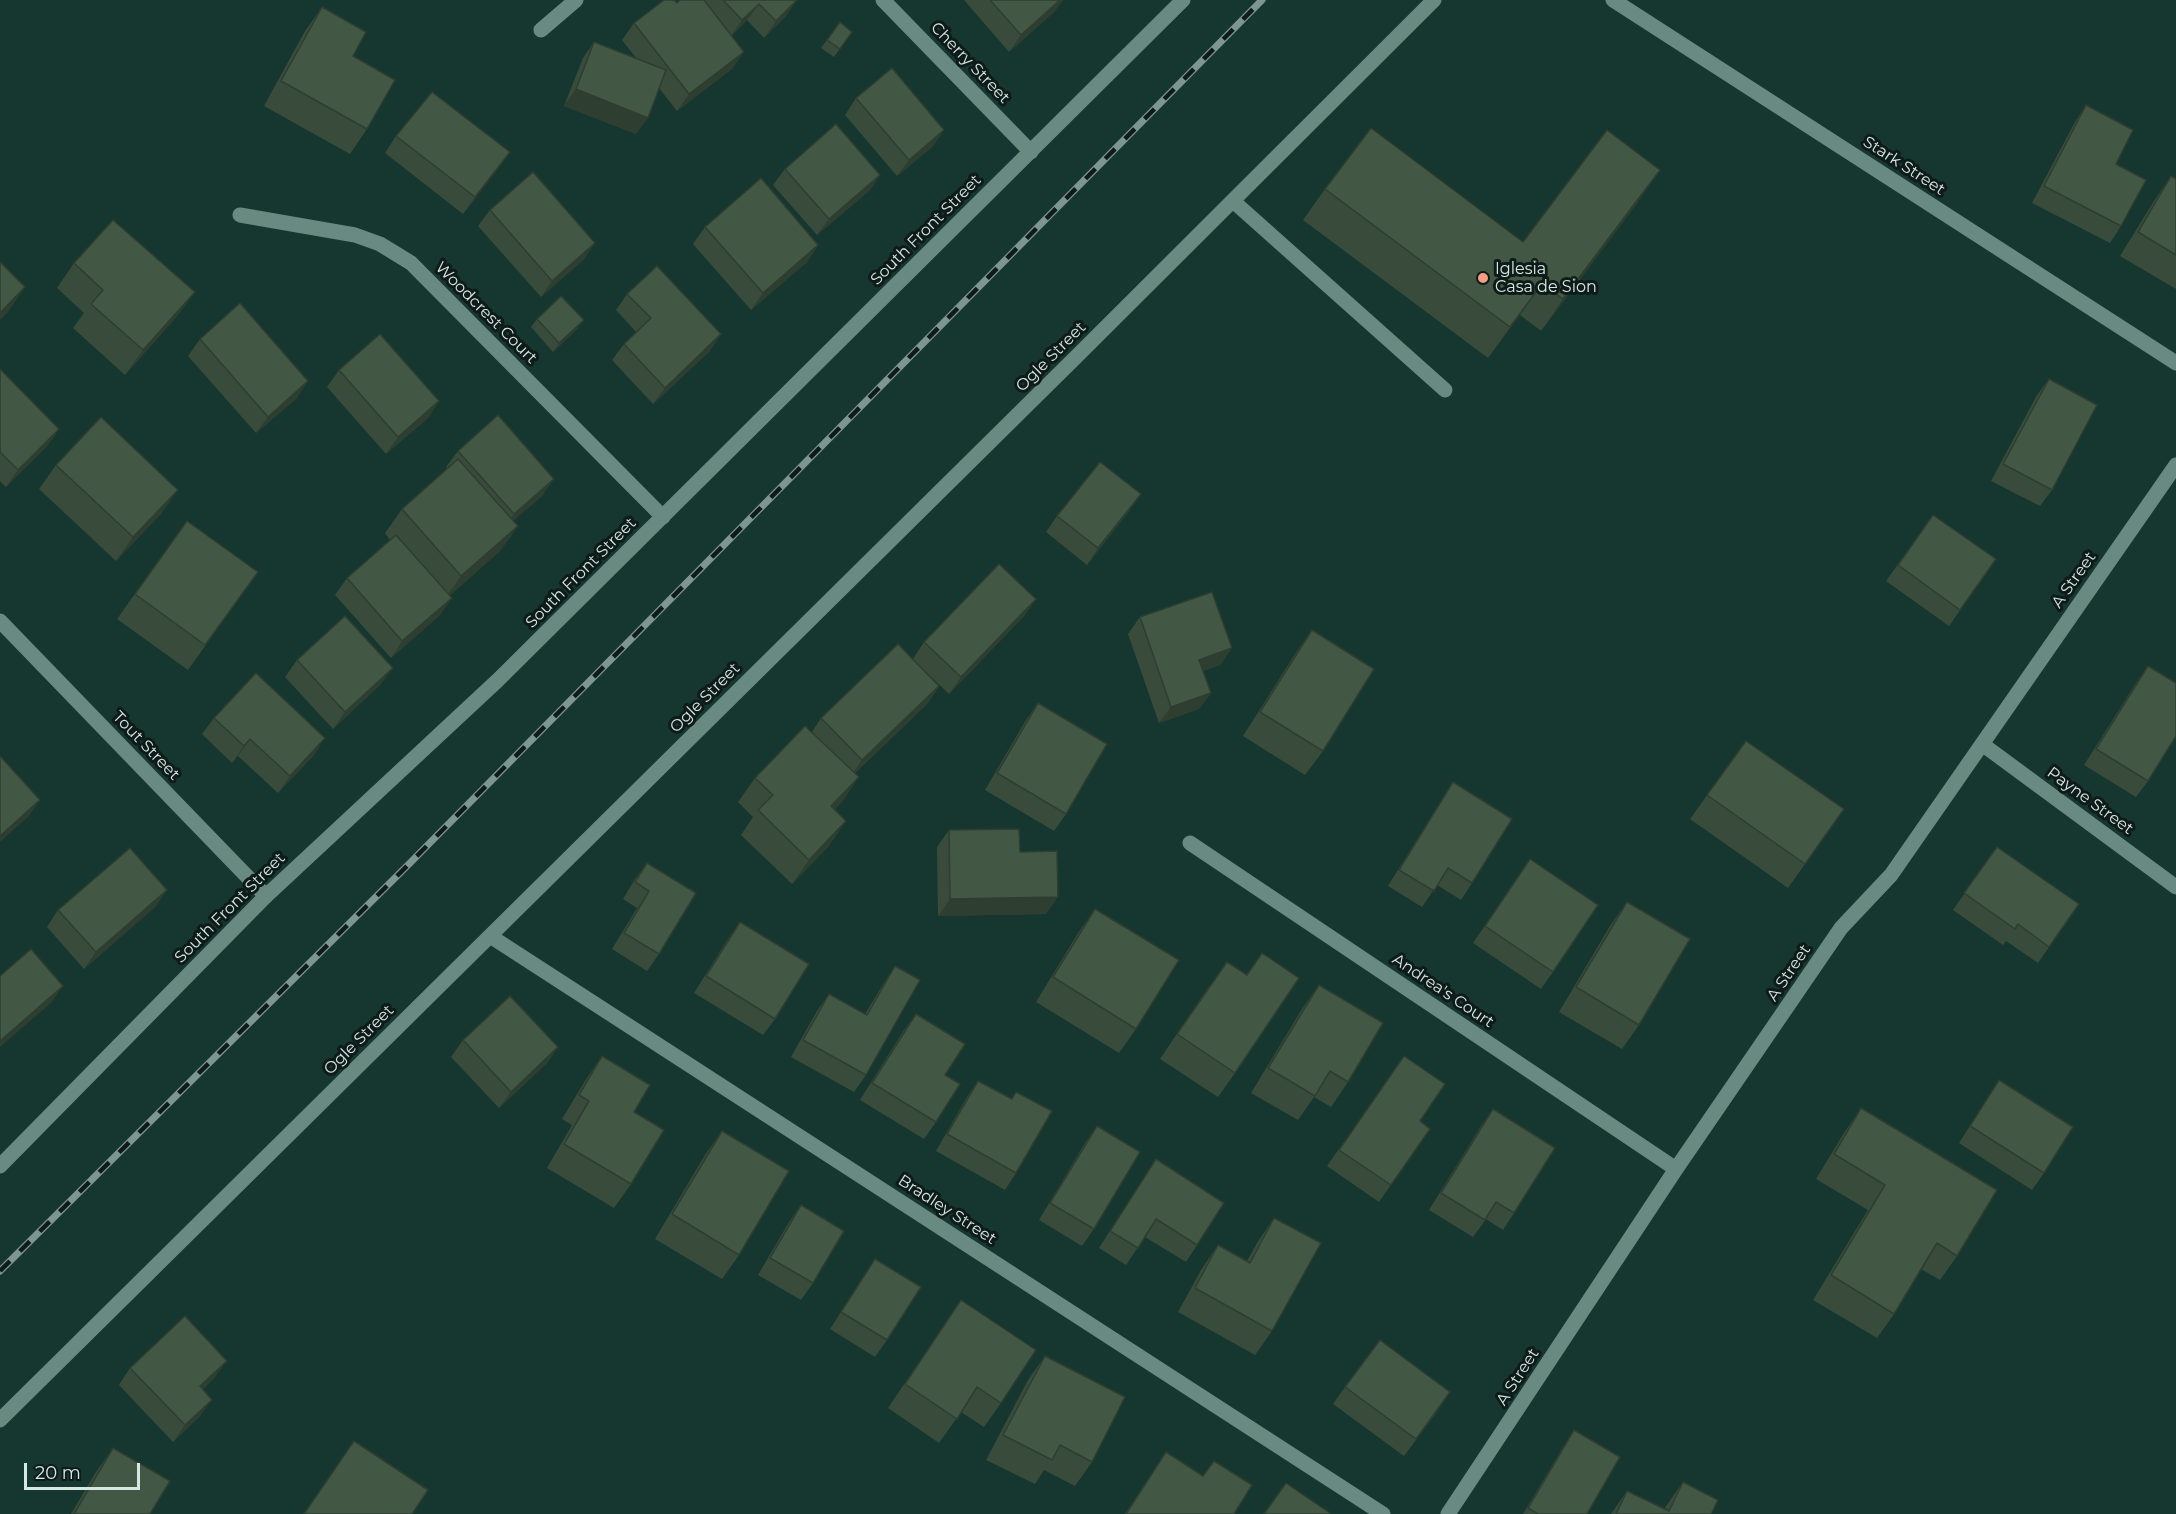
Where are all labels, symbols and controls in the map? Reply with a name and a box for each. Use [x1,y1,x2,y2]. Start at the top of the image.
street label: Cherry Street [926,18,1014,108]
street label: Stark Street [1859,132,1949,200]
street label: South Front Street [867,171,985,289]
street label: Woodcrest Court [431,258,541,368]
place label: Iglesia Casa de Sion [1495,259,1597,297]
marker: Iglesia Casa de Sion [1476,271,1490,285]
street label: Ogle Street [1012,318,1090,396]
street label: South Front Street [522,514,640,632]
street label: A Street [2048,548,2100,612]
street label: Ogle Street [666,659,744,737]
street label: Tout Street [108,708,184,784]
street label: Payne Street [2043,763,2137,839]
street label: South Front Street [171,849,289,967]
street label: A Street [1763,941,1815,1005]
street label: Andrea's Court [1389,950,1497,1032]
street label: Ogle Street [320,1001,398,1079]
street label: Bradley Street [894,1171,1000,1249]
street label: A Street [1493,1345,1543,1409]
scale bar [27,1451,142,1489]
text: 20 m [35,1462,81,1484]

